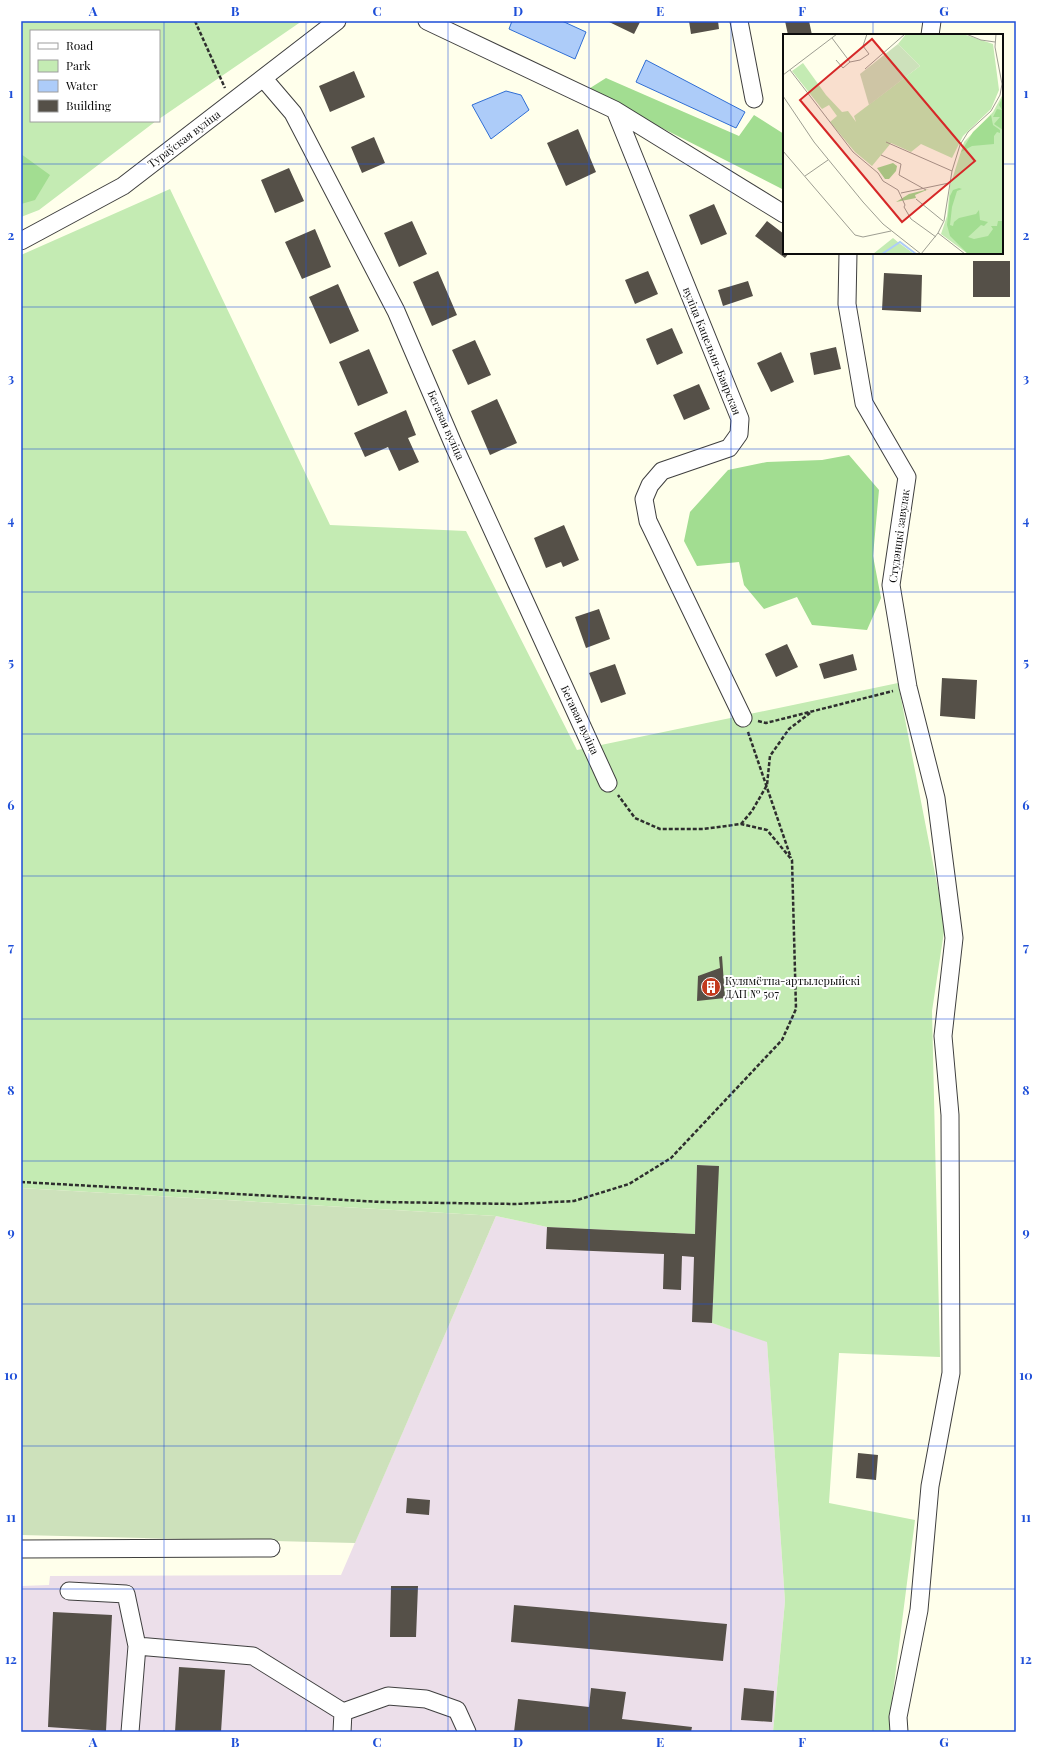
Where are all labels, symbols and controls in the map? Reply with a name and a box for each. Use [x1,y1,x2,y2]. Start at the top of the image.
text: A [88,2,98,19]
text: B [231,2,240,19]
text: C [372,2,382,19]
text: D [513,2,523,19]
text: E [656,2,664,19]
text: F [798,2,806,19]
text: G [939,2,949,19]
legend [30,30,160,122]
inset map [783,34,1003,254]
text: Road [66,37,93,53]
text: Park [66,57,91,73]
text: Water [65,77,99,93]
text: 1 [9,84,14,101]
text: 1 [1024,84,1029,101]
text: Building [66,97,112,113]
street label: Тураўская вуліца [144,106,223,171]
text: 2 [8,226,15,243]
text: 2 [1023,226,1030,243]
street label: вуліца Кацельня-Баярская [680,285,745,417]
text: 3 [8,369,14,386]
text: 3 [1023,369,1029,386]
street label: Бегавая вуліца [424,388,469,462]
street label: Студэнцкі завулак [885,488,913,584]
text: 4 [8,511,15,528]
text: 4 [1023,511,1030,528]
text: 5 [8,653,14,670]
text: 5 [1023,653,1029,670]
street label: Бегавая вуліца [558,683,603,757]
text: 6 [7,796,15,813]
text: 6 [1022,796,1030,813]
text: 7 [8,938,14,955]
text: 7 [1023,938,1029,955]
place label: Кулямётна-артылерыйскі ДАП № 507 [725,973,860,1001]
building icon: Кулямётна-артылерыйскі ДАП № 507 [700,976,722,998]
text: 8 [7,1081,15,1098]
text: 8 [1022,1081,1030,1098]
text: 9 [7,1223,15,1240]
text: 9 [1022,1223,1030,1240]
text: 10 [4,1366,18,1383]
text: 10 [1019,1366,1033,1383]
text: 11 [6,1508,16,1525]
text: 11 [1021,1508,1031,1525]
text: 12 [5,1650,17,1667]
text: 12 [1020,1650,1032,1667]
text: A [88,1733,98,1750]
text: B [231,1733,240,1750]
text: C [372,1733,382,1750]
text: D [513,1733,523,1750]
text: E [656,1733,664,1750]
text: F [798,1733,806,1750]
text: G [939,1733,949,1750]

